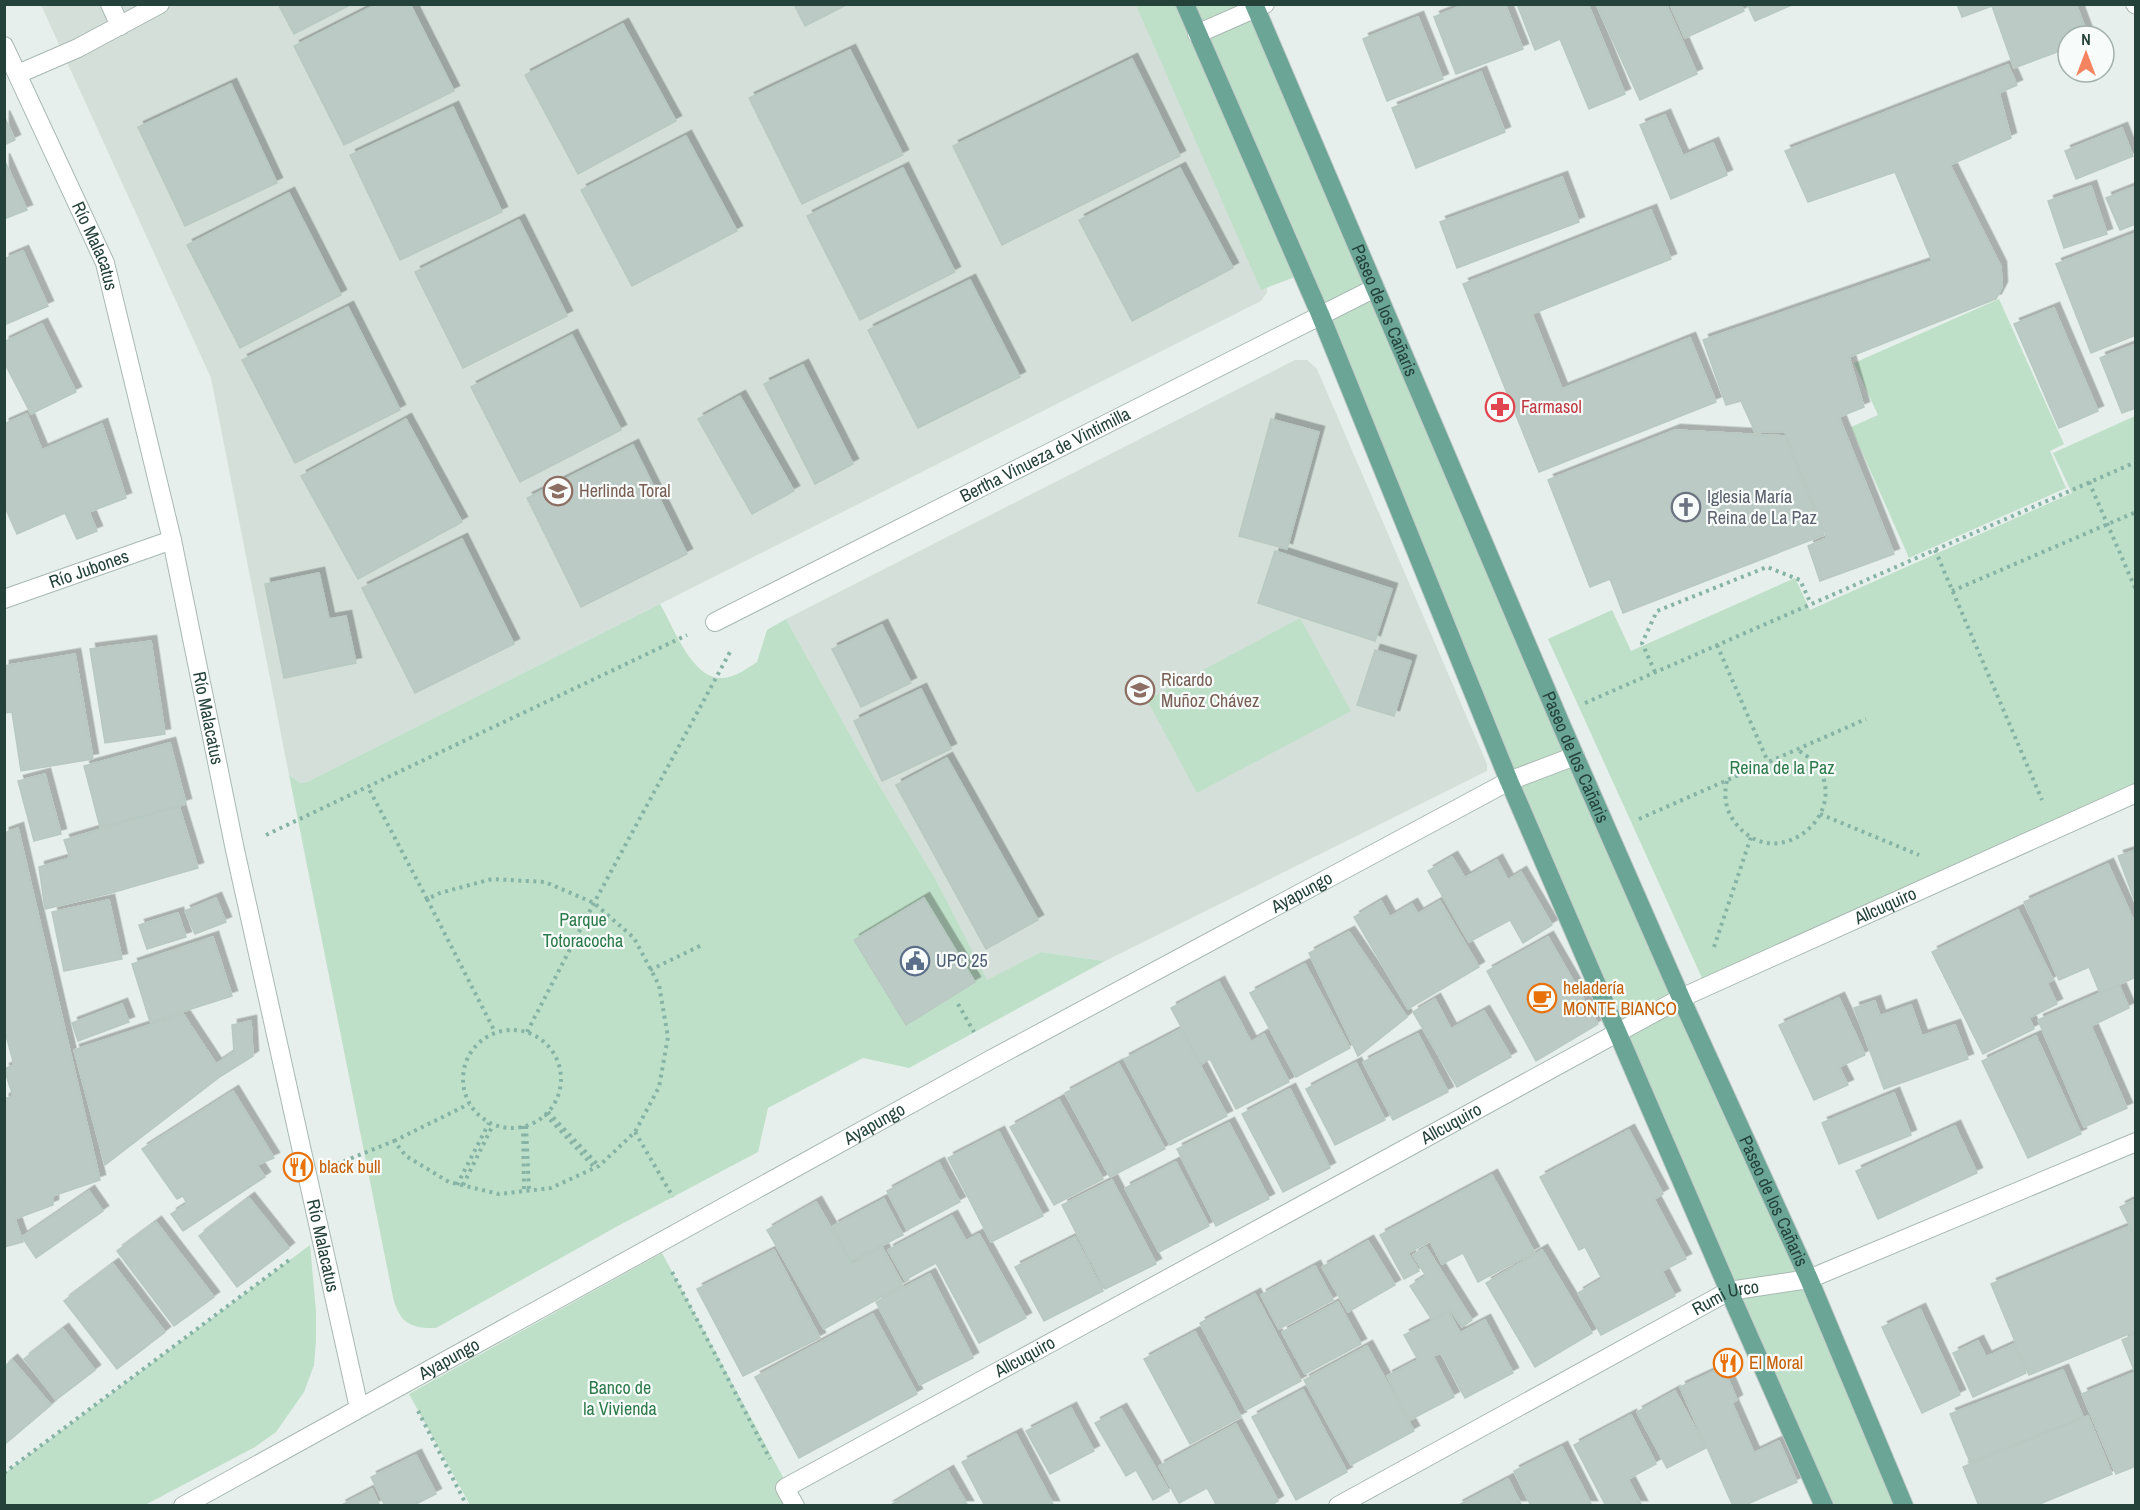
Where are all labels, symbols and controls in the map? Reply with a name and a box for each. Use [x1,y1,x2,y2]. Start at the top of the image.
north arrow [2056,24,2116,84]
text: N [2081,28,2091,50]
street label: Río Malacatus [66,197,124,293]
street label: Paseo de los Cañaris [1346,240,1424,380]
pharmacy icon: Farmasol [1484,391,1516,423]
place label: Farmasol [1521,394,1582,419]
street label: Bertha Vinueza de Vintimilla [956,401,1134,508]
school or university icon: Herlinda Toral [542,475,574,507]
place label: Herlinda Toral [579,478,671,503]
place label: Iglesia María Reina de La Paz [1707,484,1817,530]
church icon: Iglesia María Reina de La Paz [1670,491,1702,523]
street label: Río Jubones [45,543,132,594]
place label: Ricardo Muñoz Chávez [1161,667,1259,713]
street label: Río Malacatus [187,669,230,767]
school or university icon: Ricardo Muñoz Chávez [1124,674,1156,706]
street label: Paseo de los Cañaris [1536,687,1616,827]
park label: Reina de la Paz [1729,755,1835,780]
street label: Ayapungo [1266,865,1337,919]
street label: Allcuquiro [1849,881,1920,931]
park label: Parque Totoracocha [543,907,623,953]
public building icon: UPC 25 [899,945,931,977]
place label: UPC 25 [936,948,988,973]
place label: heladería MONTE BIANCO [1563,975,1677,1021]
cafe icon: heladería MONTE BIANCO [1526,982,1558,1014]
street label: Ayapungo [838,1096,909,1151]
street label: Allcuquiro [1415,1096,1486,1150]
street label: Paseo de los Cañaris [1733,1131,1815,1270]
restaurant icon: black bull [282,1151,314,1183]
place label: black bull [319,1154,381,1179]
street label: Río Malacatus [301,1197,346,1294]
street label: Rumi Urco [1687,1274,1761,1321]
street label: Allcuquiro [989,1330,1059,1384]
street label: Ayapungo [413,1332,484,1386]
restaurant icon: El Moral [1712,1347,1744,1379]
place label: El Moral [1749,1350,1803,1375]
park label: Banco de la Vivienda [583,1375,657,1421]

